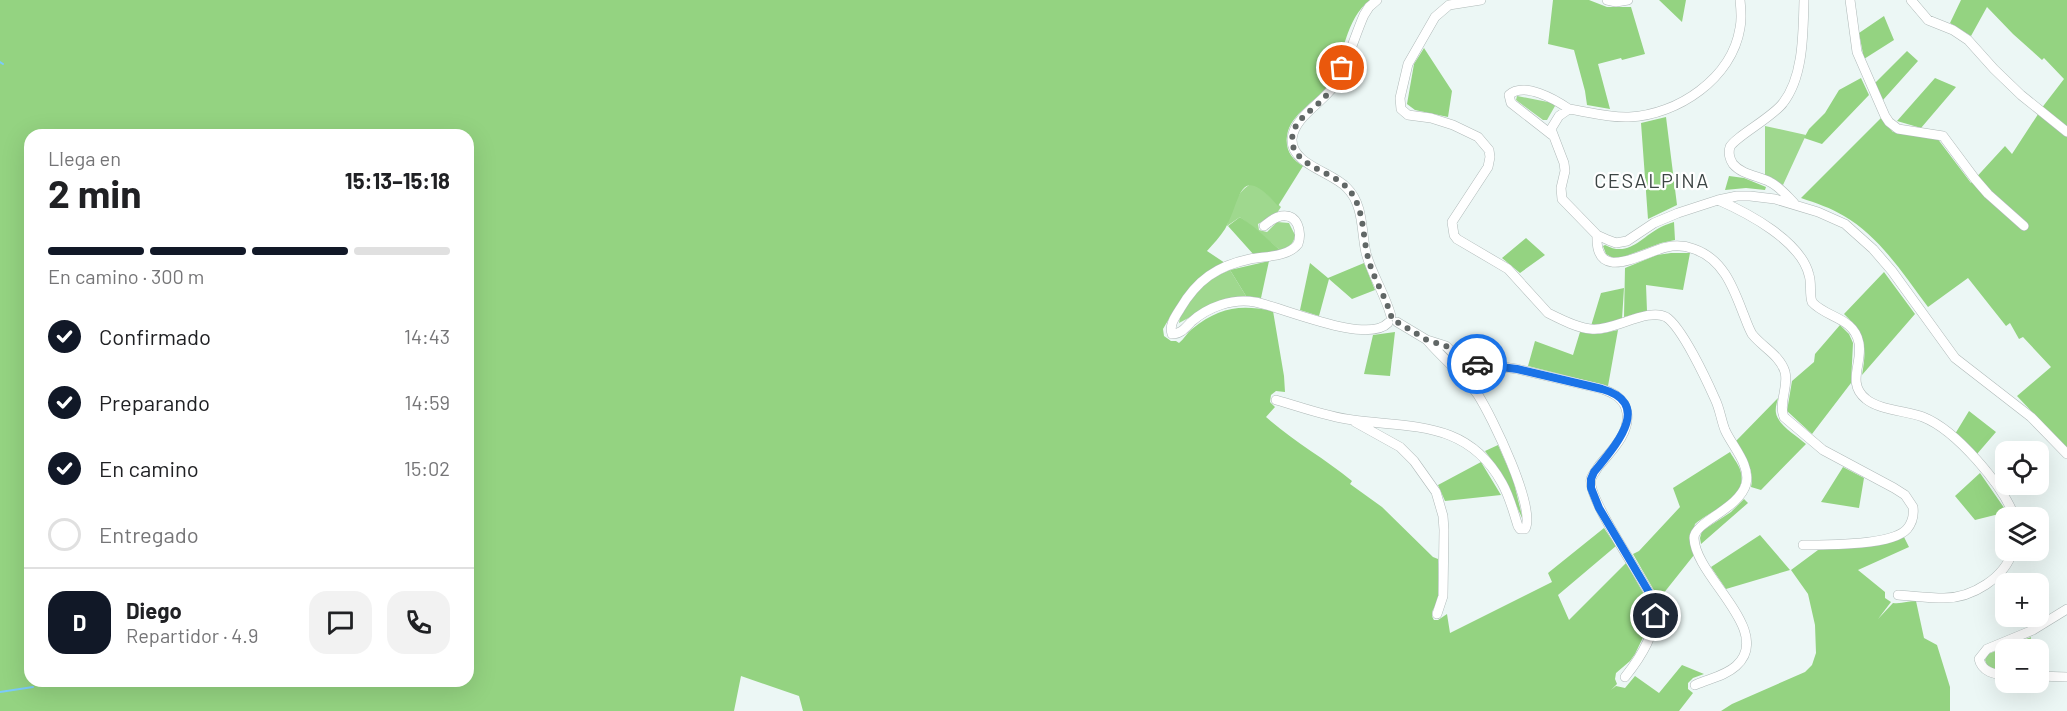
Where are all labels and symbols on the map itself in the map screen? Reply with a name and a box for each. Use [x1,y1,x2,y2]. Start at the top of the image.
pin [1316,42,1367,93]
district label: CESALPINA [1594,168,1710,192]
courier [1447,334,1507,394]
pin [1630,590,1681,641]

